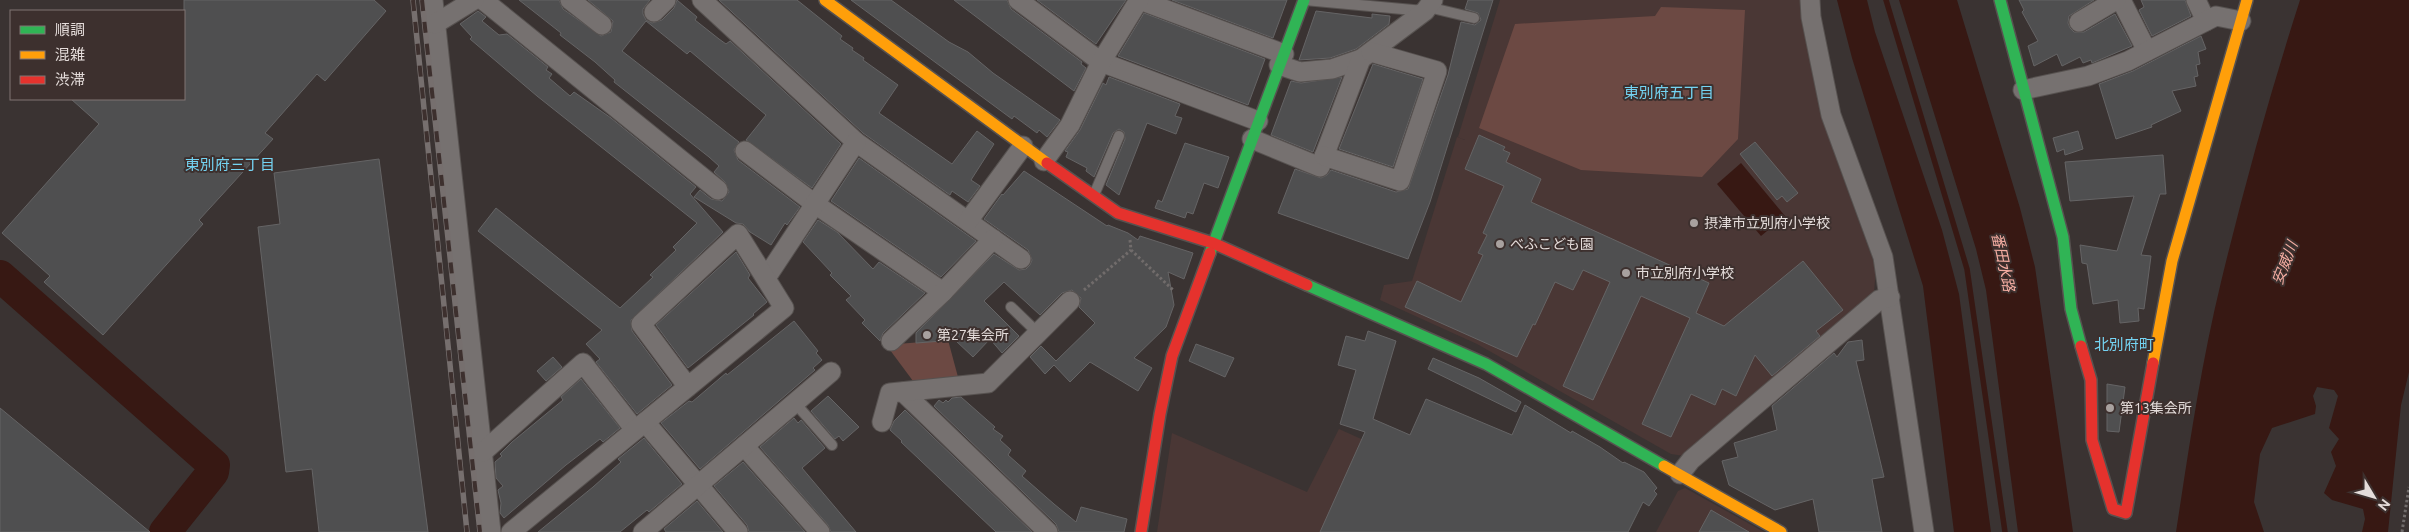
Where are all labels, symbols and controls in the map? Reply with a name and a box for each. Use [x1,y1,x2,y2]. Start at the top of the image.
legend [10,10,185,100]
text: 順調 [55,21,85,38]
text: 混雑 [55,46,85,63]
text: 渋滞 [55,71,85,88]
district label: 東別府五丁目 [1624,84,1714,101]
district label: 東別府三丁目 [185,156,275,173]
place label: 摂津市立別府小学校 [1704,215,1830,231]
marker: 摂津市立別府小学校 [1688,217,1700,229]
water label: 番田水路 [1989,231,2018,295]
place label: べふこども園 [1510,236,1594,252]
water label: 安威川 [2269,237,2301,287]
marker: べふこども園 [1494,238,1506,250]
place label: 市立別府小学校 [1636,265,1734,281]
marker: 市立別府小学校 [1620,267,1632,279]
place label: 第27集会所 [937,327,1009,343]
marker: 第27集会所 [921,329,933,341]
district label: 北別府町 [2094,336,2154,353]
place label: 第13集会所 [2120,400,2192,416]
marker: 第13集会所 [2104,402,2116,414]
north arrow [2349,472,2399,522]
text: N [2375,496,2394,514]

